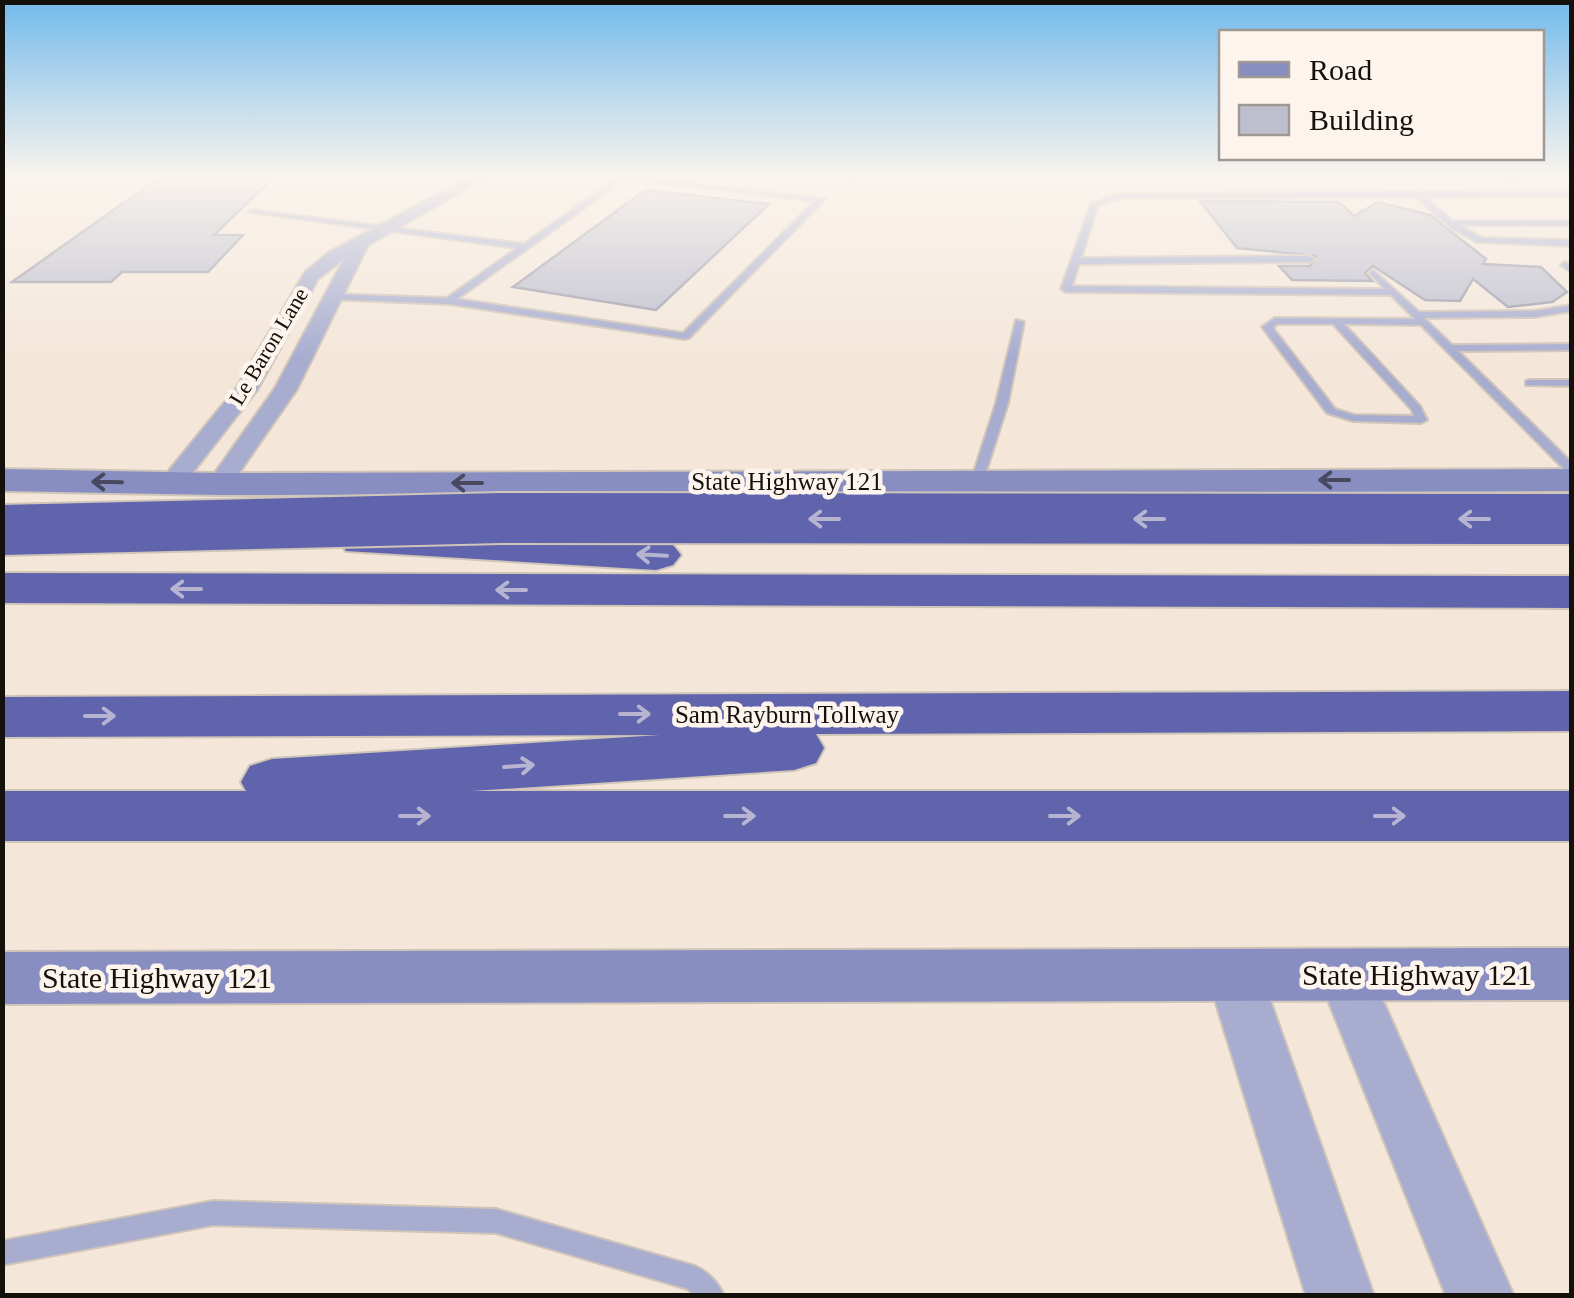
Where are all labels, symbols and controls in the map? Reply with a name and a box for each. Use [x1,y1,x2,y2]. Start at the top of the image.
legend [1219,30,1544,160]
text: Road [1309,53,1372,86]
text: Building [1309,103,1414,136]
street label: Le Baron Lane [224,283,313,409]
street label: State Highway 121 [691,468,883,495]
one-way arrow [1319,471,1351,490]
one-way arrow [92,473,124,492]
one-way arrow [452,473,484,492]
one-way arrow [809,510,842,528]
one-way arrow [1134,510,1166,528]
one-way arrow [1459,510,1492,528]
one-way arrow [636,545,668,564]
one-way arrow [170,580,202,598]
one-way arrow [495,580,527,599]
street label: Sam Rayburn Tollway [675,701,900,728]
one-way arrow [618,704,650,724]
one-way arrow [82,706,115,726]
one-way arrow [502,756,534,775]
one-way arrow [398,806,430,826]
one-way arrow [722,806,755,826]
one-way arrow [1048,806,1080,826]
one-way arrow [1372,806,1405,826]
street label: State Highway 121 [1302,958,1532,991]
street label: State Highway 121 [42,961,272,994]

